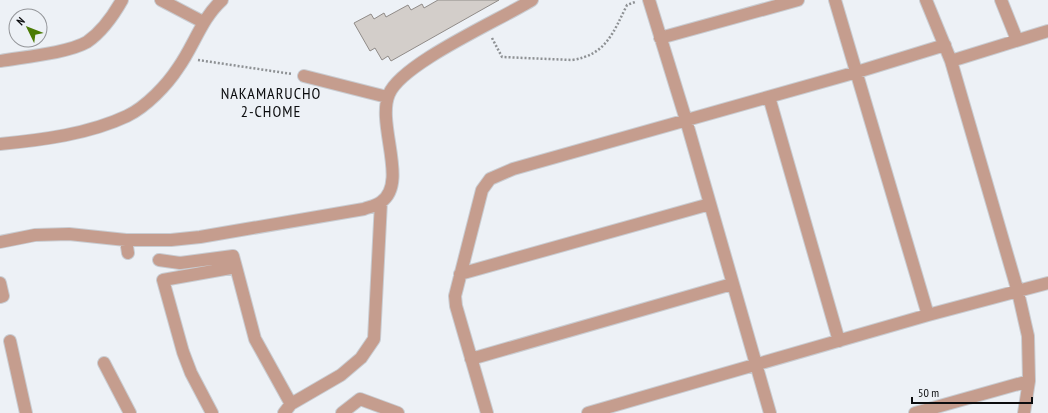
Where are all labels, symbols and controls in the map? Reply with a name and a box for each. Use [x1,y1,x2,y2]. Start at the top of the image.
north arrow [8,8,48,48]
text: N [14,14,28,28]
district label: NAKAMARUCHO 2-CHOME [221,83,321,121]
scale bar [912,379,1032,405]
text: 50 m [918,385,939,400]

